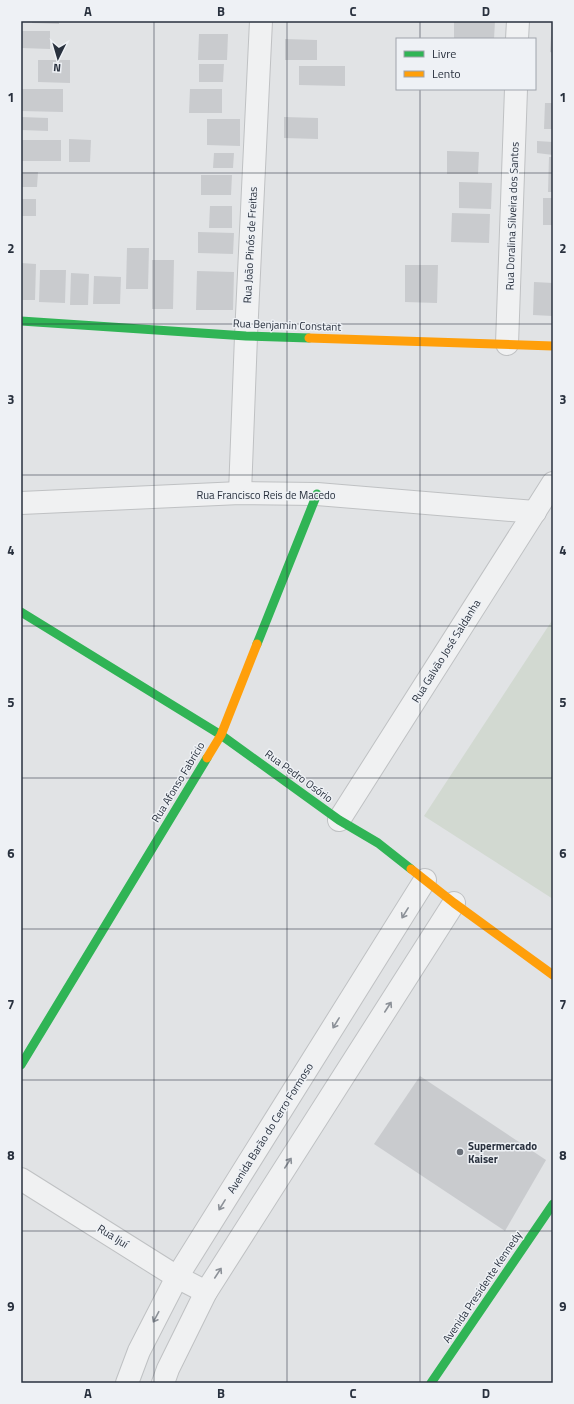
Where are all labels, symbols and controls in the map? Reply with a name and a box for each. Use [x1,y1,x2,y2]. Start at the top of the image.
text: A [84,1,92,21]
text: B [217,1,225,21]
text: C [349,1,357,21]
text: D [482,1,490,21]
north arrow [38,38,78,78]
legend [396,38,536,90]
text: Livre [432,44,456,63]
text: N [53,60,62,76]
text: Lento [432,64,461,83]
text: 1 [7,87,15,107]
text: 1 [559,87,567,107]
street label: Rua Doralina Silveira dos Santos [501,141,523,291]
street label: Rua João Pinós de Freitas [239,186,261,304]
text: 2 [7,238,15,258]
text: 2 [559,238,567,258]
street label: Rua Benjamin Constant [233,315,342,335]
text: 3 [7,389,15,409]
text: 3 [559,389,567,409]
street label: Rua Francisco Reis de Macedo [196,487,336,503]
text: 4 [7,540,15,560]
text: 4 [559,540,567,560]
street label: Rua Galvão José Saldanha [408,596,485,706]
text: 5 [7,692,15,712]
text: 5 [559,692,567,712]
street label: Rua Afonso Fabrício [148,738,209,825]
street label: Rua Pedro Osório [262,746,336,806]
text: 6 [7,843,15,863]
text: 6 [559,843,567,863]
one-way arrow [400,907,408,919]
text: 7 [7,994,15,1014]
text: 7 [559,994,567,1014]
one-way arrow [383,1001,392,1012]
one-way arrow [331,1017,339,1029]
street label: Avenida Barão do Cerro Formoso [223,1059,317,1196]
place label: Supermercado Kaiser [468,1138,537,1167]
text: 8 [7,1145,15,1165]
text: 8 [559,1145,567,1165]
marker: Supermercado Kaiser [455,1147,465,1157]
one-way arrow [284,1157,292,1169]
one-way arrow [218,1199,226,1211]
street label: Rua Ijuí [94,1220,133,1253]
street label: Avenida Presidente Kennedy [439,1227,526,1346]
one-way arrow [214,1267,222,1279]
text: 9 [7,1296,15,1316]
text: 9 [559,1296,567,1316]
one-way arrow [152,1311,160,1323]
text: A [84,1383,92,1403]
text: B [217,1383,225,1403]
text: C [349,1383,357,1403]
text: D [482,1383,490,1403]

